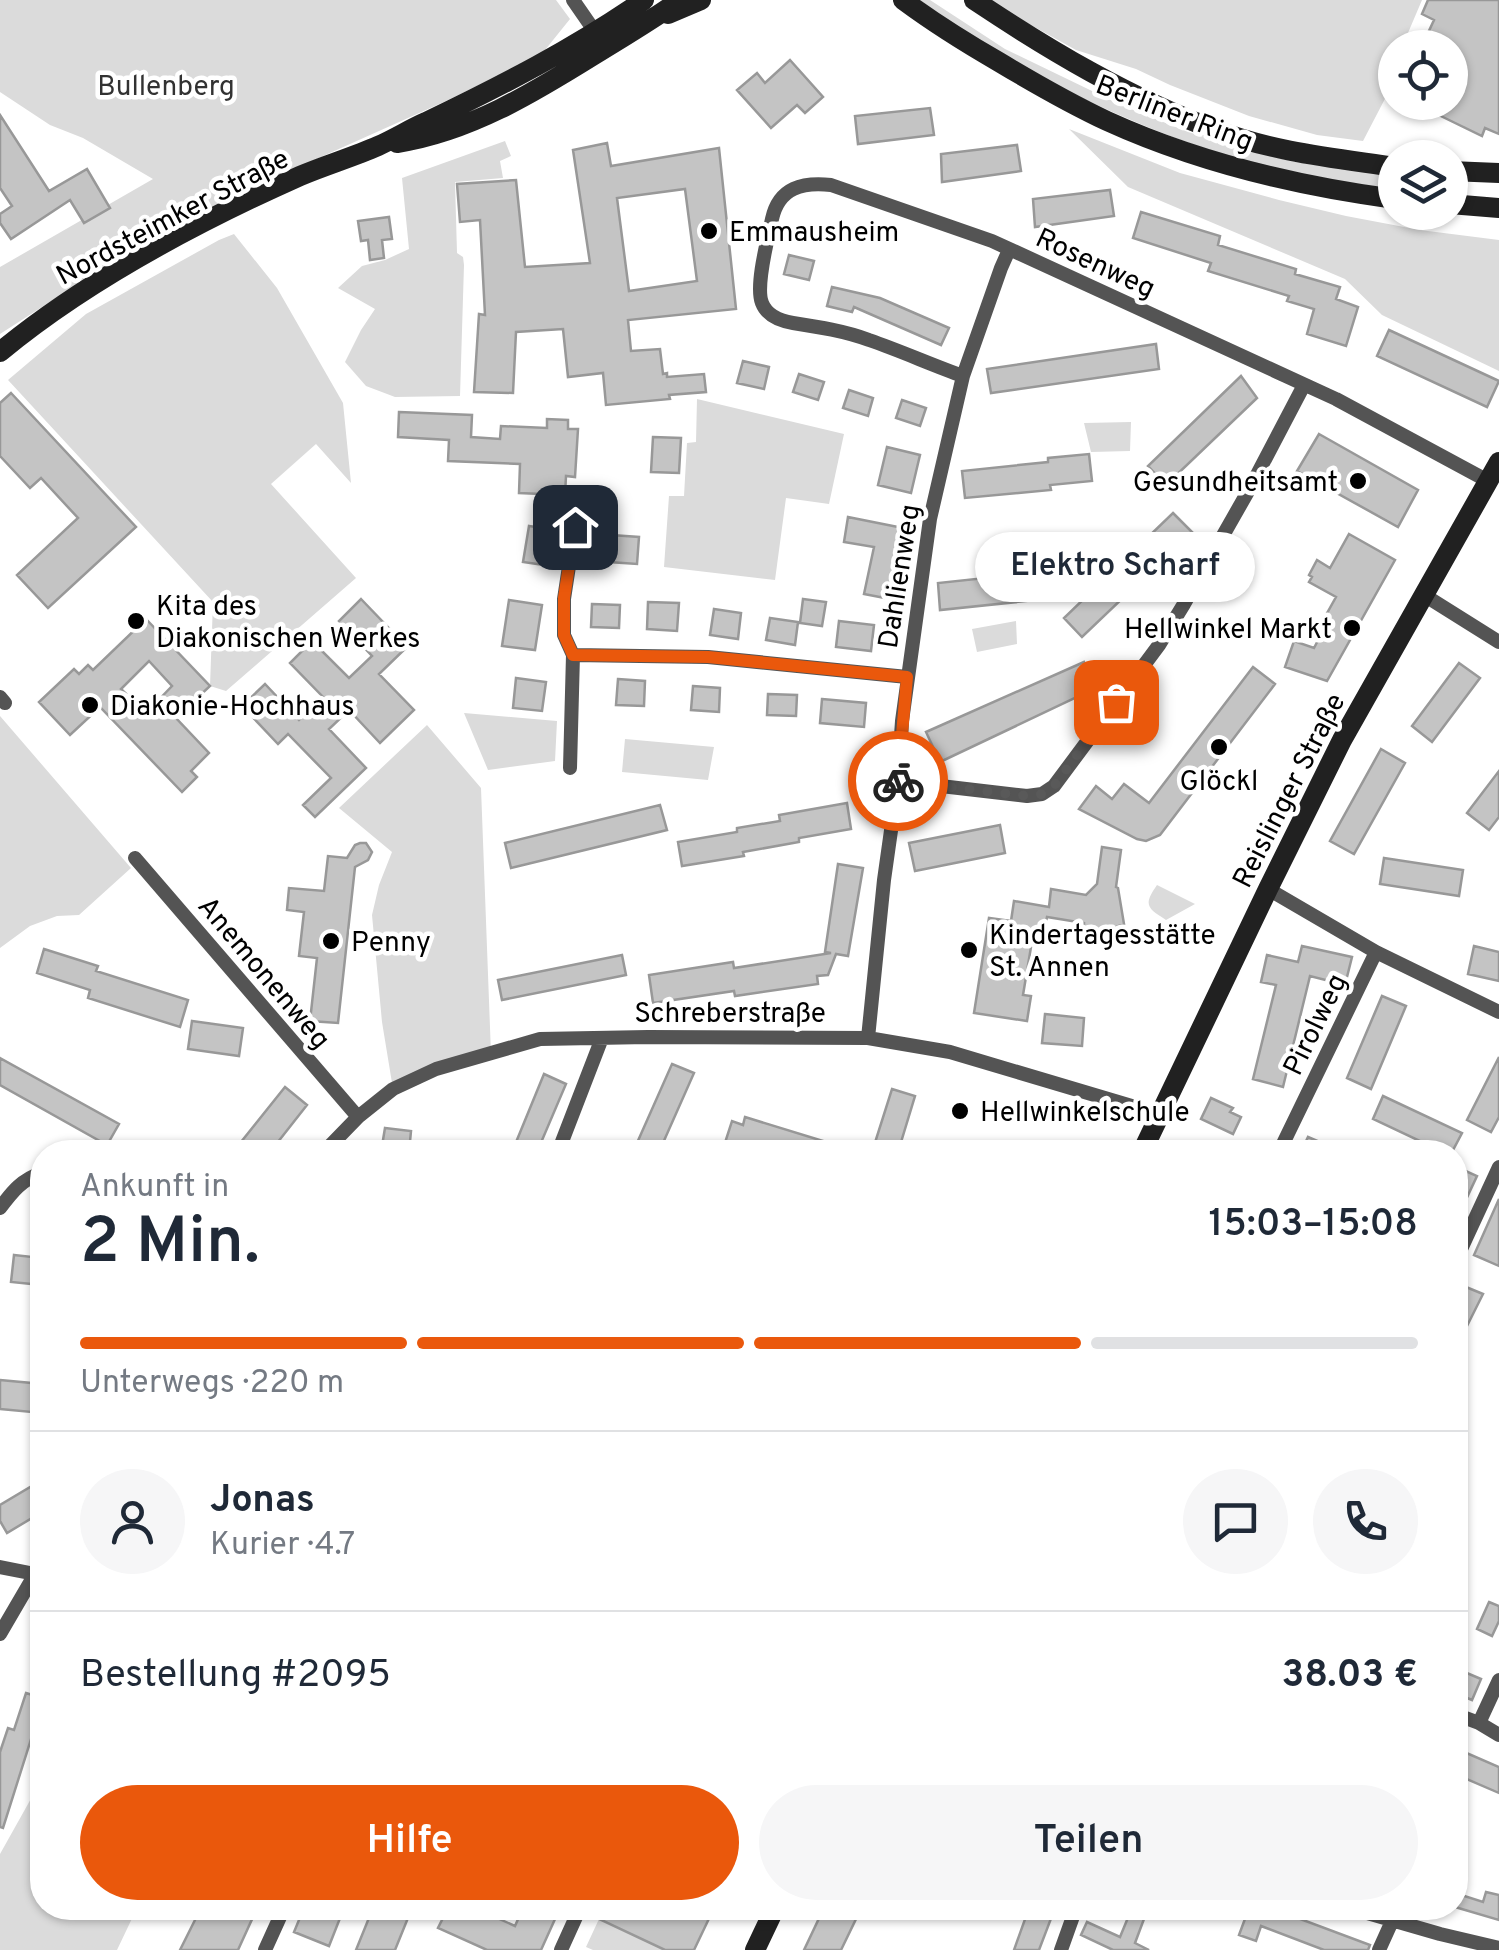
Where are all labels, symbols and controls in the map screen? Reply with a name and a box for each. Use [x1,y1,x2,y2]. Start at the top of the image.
map controls [1378,30,1468,230]
button: locate [1378,30,1468,120]
street label: Berliner Ring [1090,68,1258,161]
park label: Bullenberg [97,70,235,106]
button: layers [1378,140,1468,230]
street label: Nordsteimker Straße [51,142,296,295]
place label: Emmausheim [729,216,899,252]
marker: Emmausheim [698,220,720,242]
street label: Rosenweg [1029,221,1160,308]
place label: Gesundheitsamt [1133,466,1338,502]
marker: Gesundheitsamt [1347,470,1369,492]
pin [533,485,618,570]
icon: home [548,500,603,555]
street label: Dahlienweg [872,502,930,651]
callout: Elektro Scharf [976,532,1256,602]
text: Elektro Scharf [1010,547,1220,587]
place label: Kita des Diakonischen Werkes [156,590,421,658]
marker: Kita des Diakonischen Werkes [125,610,147,632]
place label: Hellwinkel Markt [1124,613,1332,649]
marker: Hellwinkel Markt [1341,617,1363,639]
pin [1074,660,1159,745]
icon: bag [1089,675,1144,730]
street label: Reislinger Straße [1226,688,1355,895]
place label: Diakonie-Hochhaus [110,690,355,726]
marker: Diakonie-Hochhaus [79,694,101,716]
courier [848,731,948,831]
marker: Glöckl [1208,736,1230,758]
icon: bike [871,754,926,809]
place label: Glöckl [1180,765,1258,801]
street label: Anemonenweg [188,890,337,1058]
place label: Kindertagesstätte St. Annen [989,919,1216,987]
place label: Penny [351,926,431,962]
marker: Penny [320,930,342,952]
marker: Kindertagesstätte St. Annen [958,939,980,961]
street label: Pirolweg [1277,968,1357,1082]
street label: Schreberstraße [634,997,826,1033]
place label: Hellwinkelschule [980,1096,1190,1132]
marker: Hellwinkelschule [949,1100,971,1122]
text: Ankunft in [80,1168,229,1208]
text: 15:03–15:08 [1209,1201,1418,1250]
text: 2 Min. [80,1204,260,1286]
text: Unterwegs · 220 m [80,1364,344,1404]
button: person [80,1469,185,1574]
button: chat [1183,1469,1288,1574]
button: phone [1313,1469,1418,1574]
text: Jonas [210,1477,315,1526]
text: Kurier · 4.7 [210,1526,355,1566]
text: Bestellung #2095 [80,1652,391,1701]
text: 38.03 € [1282,1652,1418,1701]
button: Hilfe [80,1785,739,1900]
button: Teilen [759,1785,1418,1900]

